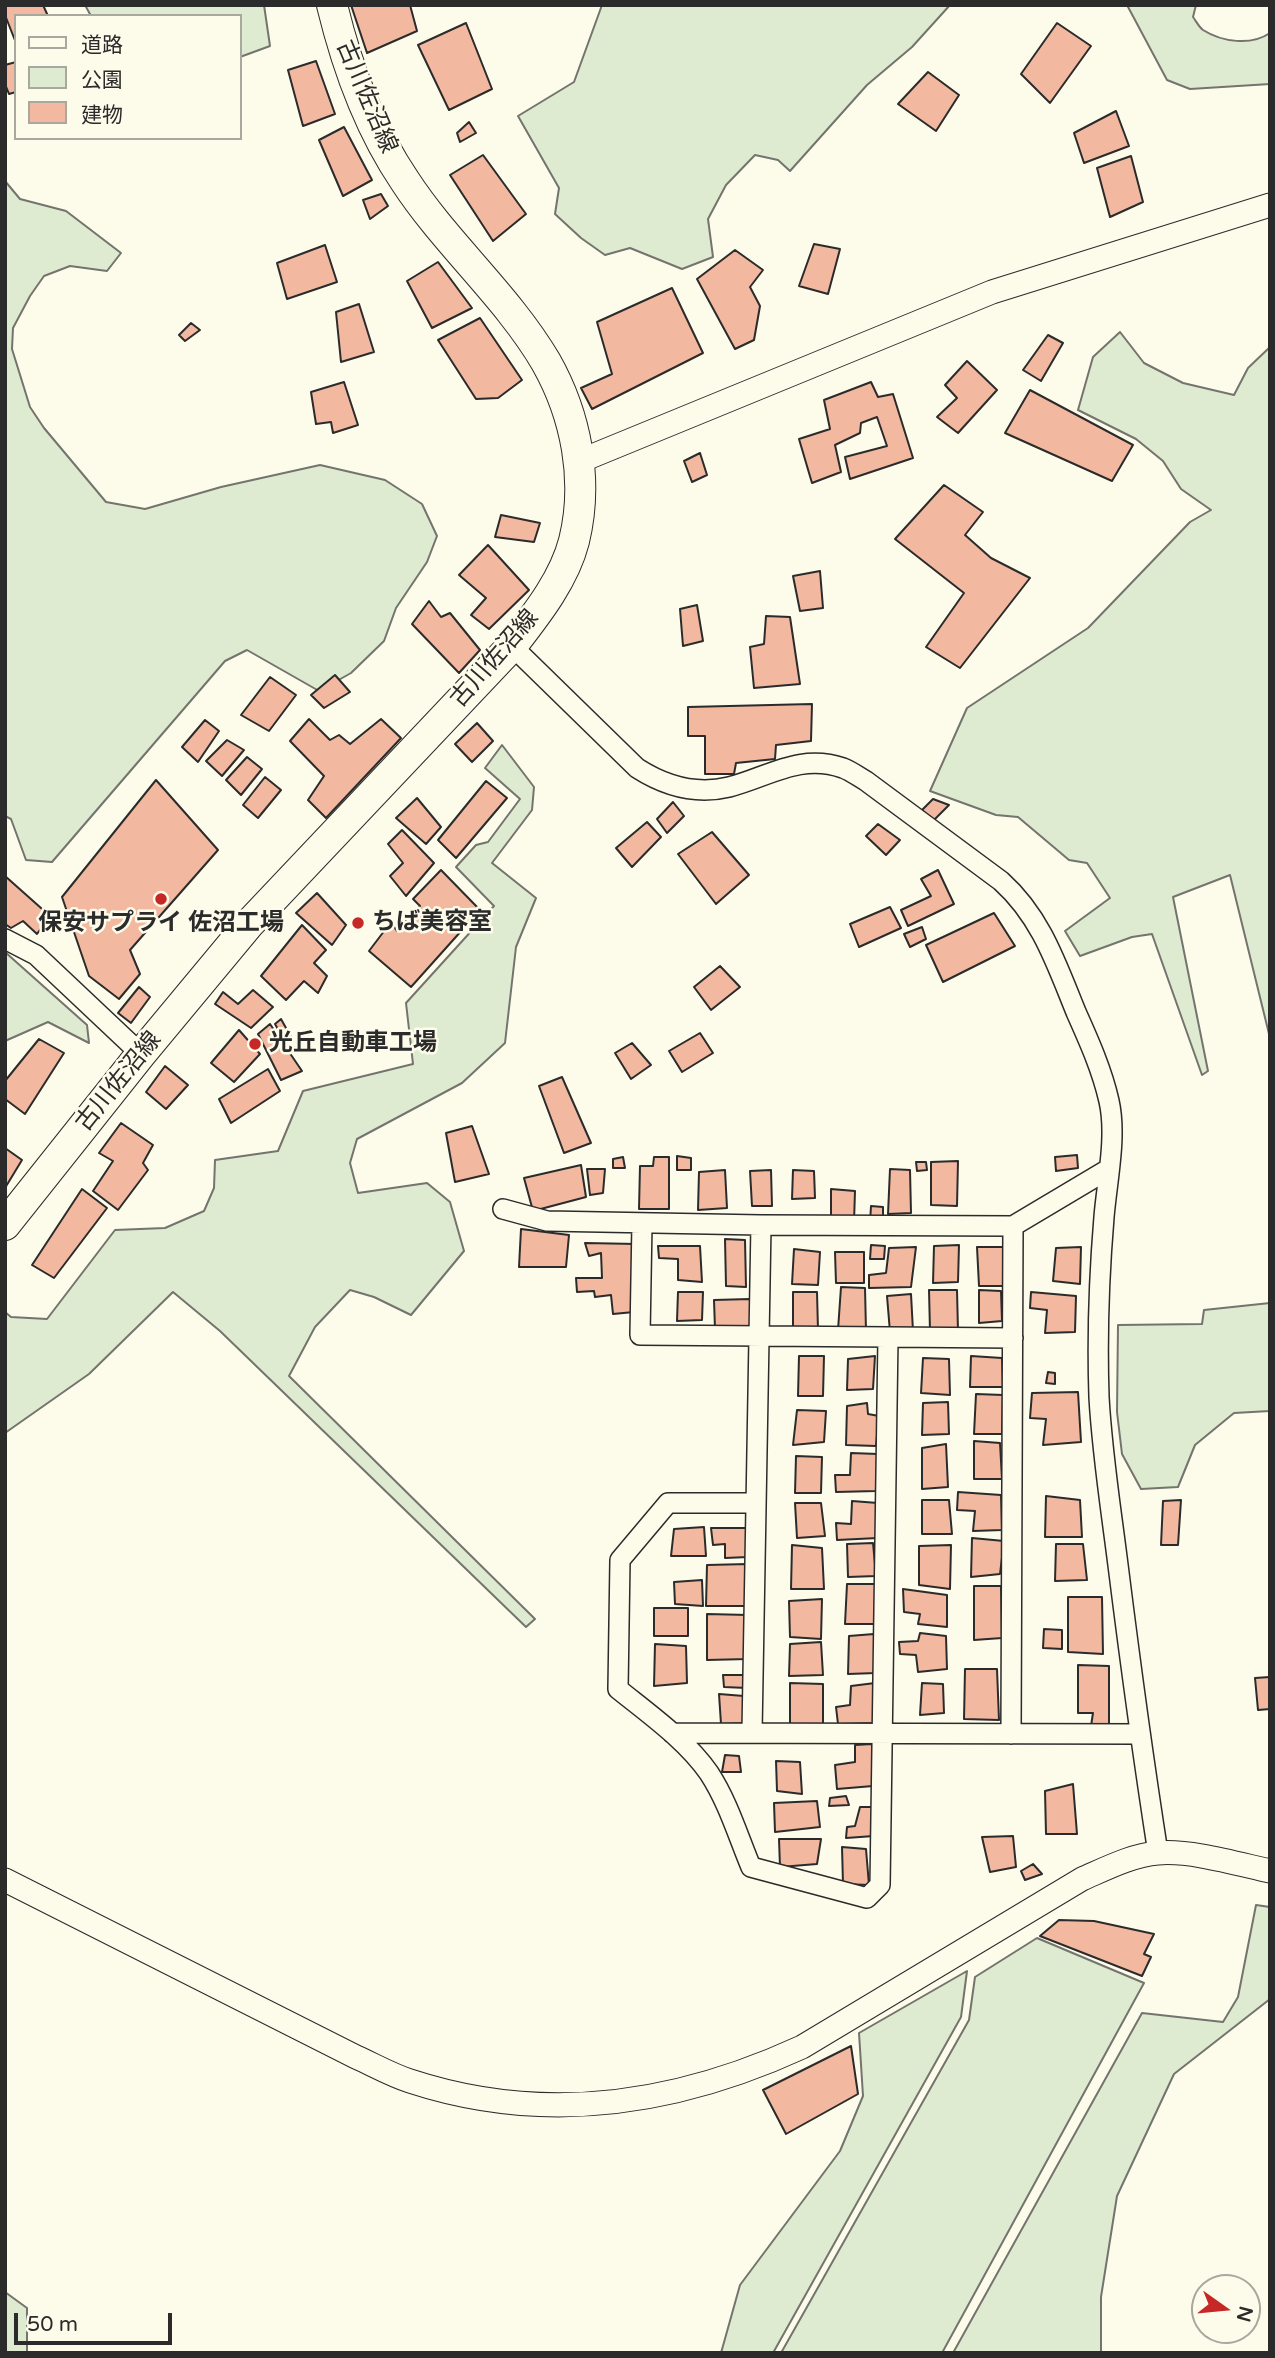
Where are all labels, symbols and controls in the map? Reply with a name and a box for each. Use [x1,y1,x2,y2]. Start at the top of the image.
legend [14,14,242,140]
text: 道路 [81,33,123,58]
street label: 古川佐沼線 [329,36,403,158]
text: 公園 [81,68,123,93]
text: 建物 [81,103,123,128]
street label: 古川佐沼線 [445,604,545,714]
marker: 保安サプライ 佐沼工場 [153,891,169,907]
place label: ちば美容室 [372,909,492,937]
place label: 保安サプライ 佐沼工場 [38,910,284,938]
marker: ちば美容室 [350,915,366,931]
street label: 古川佐沼線 [70,1026,168,1138]
place label: 光丘自動車工場 [269,1030,437,1058]
marker: 光丘自動車工場 [247,1036,263,1052]
north arrow [1191,2274,1261,2344]
scale bar [18,2298,175,2342]
text: N [1232,2304,1257,2324]
text: 50 m [27,2312,78,2337]

